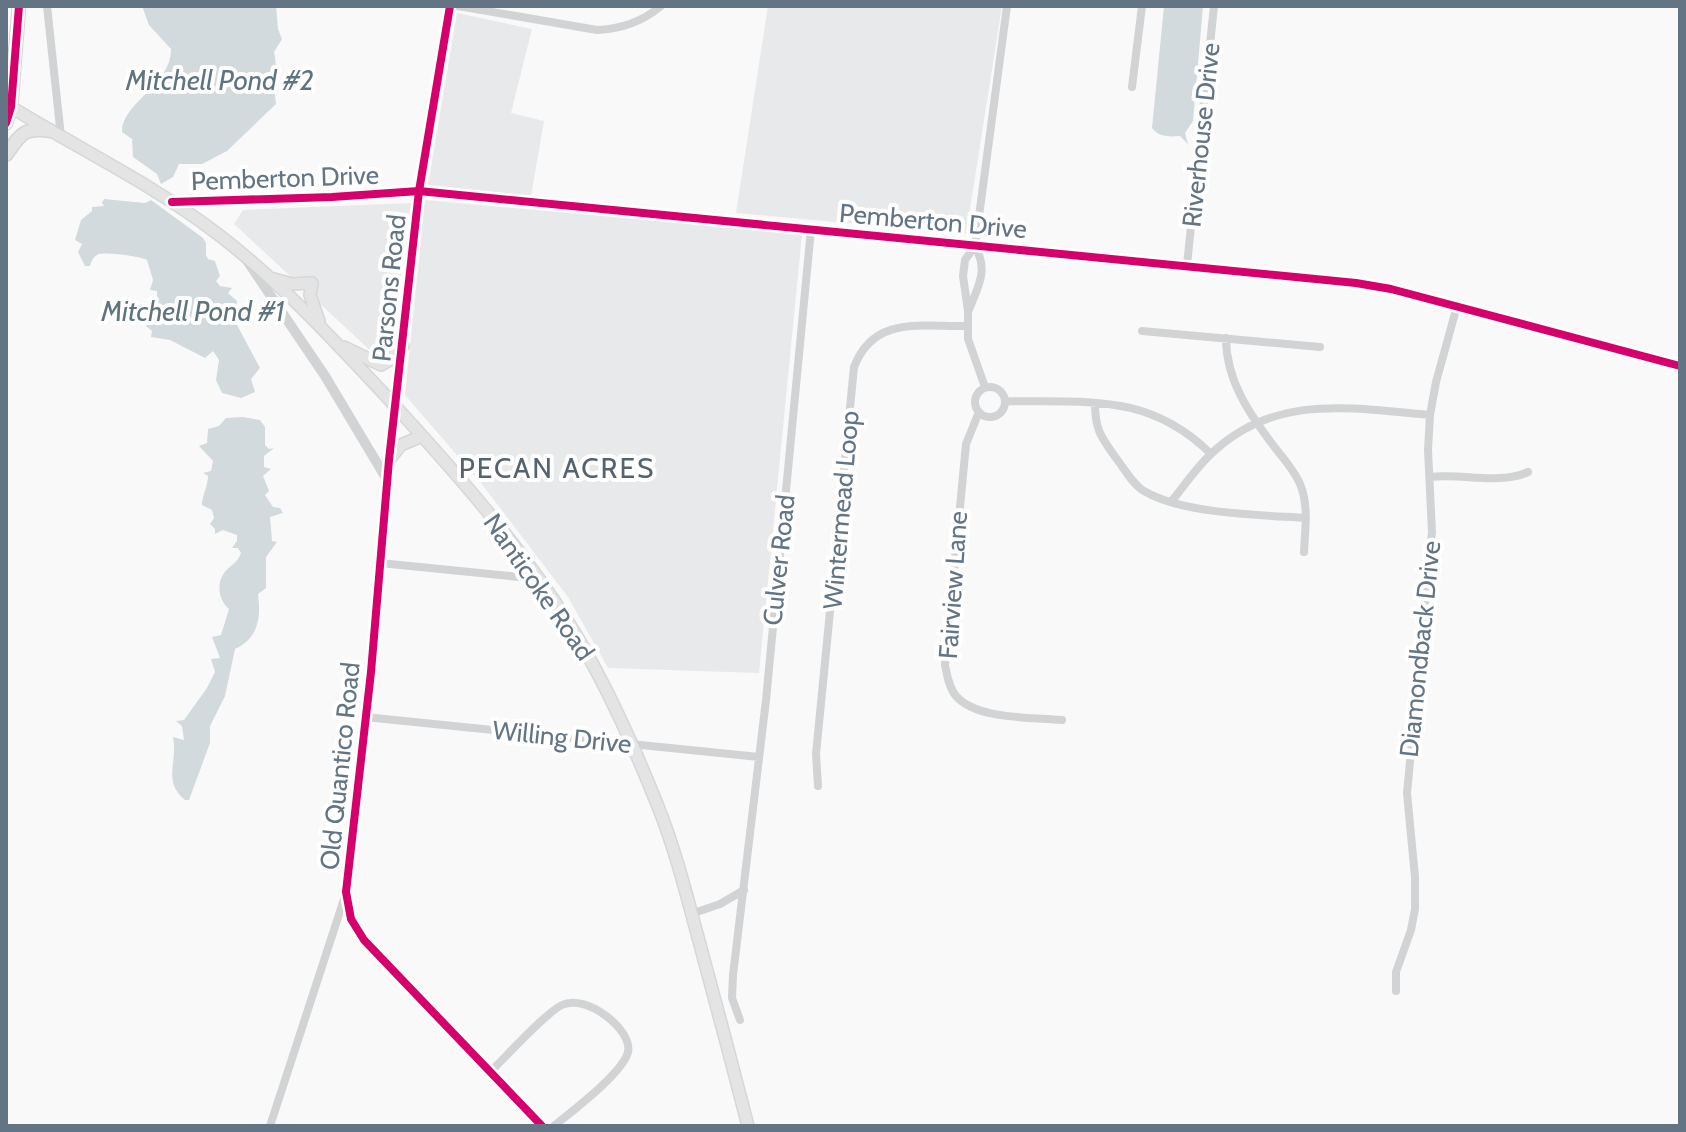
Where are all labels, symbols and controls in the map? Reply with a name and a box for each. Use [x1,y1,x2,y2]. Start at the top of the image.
street label: Riverhouse Drive [1175,41,1227,229]
water label: Mitchell Pond #2 [125,63,314,97]
street label: Pemberton Drive [190,159,380,197]
street label: Pemberton Drive [838,197,1028,245]
street label: Parsons Road [365,213,413,363]
water label: Mitchell Pond #1 [100,294,285,328]
street label: Wintermead Loop [816,409,866,611]
district label: PECAN ACRES [459,451,655,485]
street label: Culver Road [756,493,802,627]
street label: Nanticoke Road [477,508,601,666]
street label: Fairview Lane [932,510,974,660]
street label: Diamondback Drive [1393,539,1447,759]
street label: Old Quantico Road [313,660,367,872]
street label: Willing Drive [491,714,633,760]

